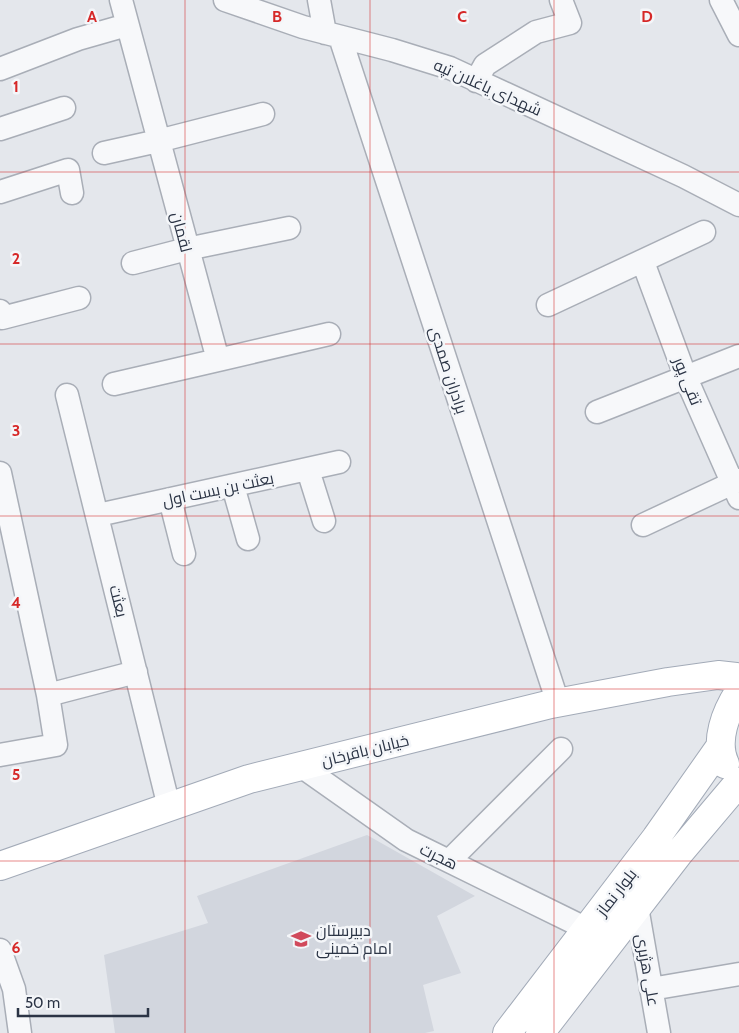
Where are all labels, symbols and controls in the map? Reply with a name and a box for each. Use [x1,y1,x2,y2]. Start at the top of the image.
text: A [87,7,97,26]
text: B [272,7,282,26]
text: C [457,7,467,26]
text: D [641,7,653,26]
street label: شهدای یاغلان تپه [430,55,545,121]
text: 1 [13,77,19,96]
street label: لقمان [166,210,196,255]
text: 2 [12,249,20,268]
street label: برادران صمدی [425,324,472,417]
street label: تقی پور [667,354,706,409]
text: 3 [12,421,20,440]
street label: بعثت بن بست اول [161,468,276,512]
street label: بعثت [105,583,132,619]
text: 4 [11,593,21,612]
street label: خیابان باقرخان [319,730,411,771]
text: 5 [12,765,20,784]
street label: هجرت [417,839,461,874]
street label: بلوار نماز [592,865,641,920]
place label: دبیرستان امام خمینی [316,921,392,960]
school or university icon: دبیرستان امام خمینی [290,928,312,950]
street label: علی هژبری [631,932,663,1008]
text: 6 [12,938,21,957]
scale bar [18,986,148,1018]
text: 50 m [25,994,60,1012]

